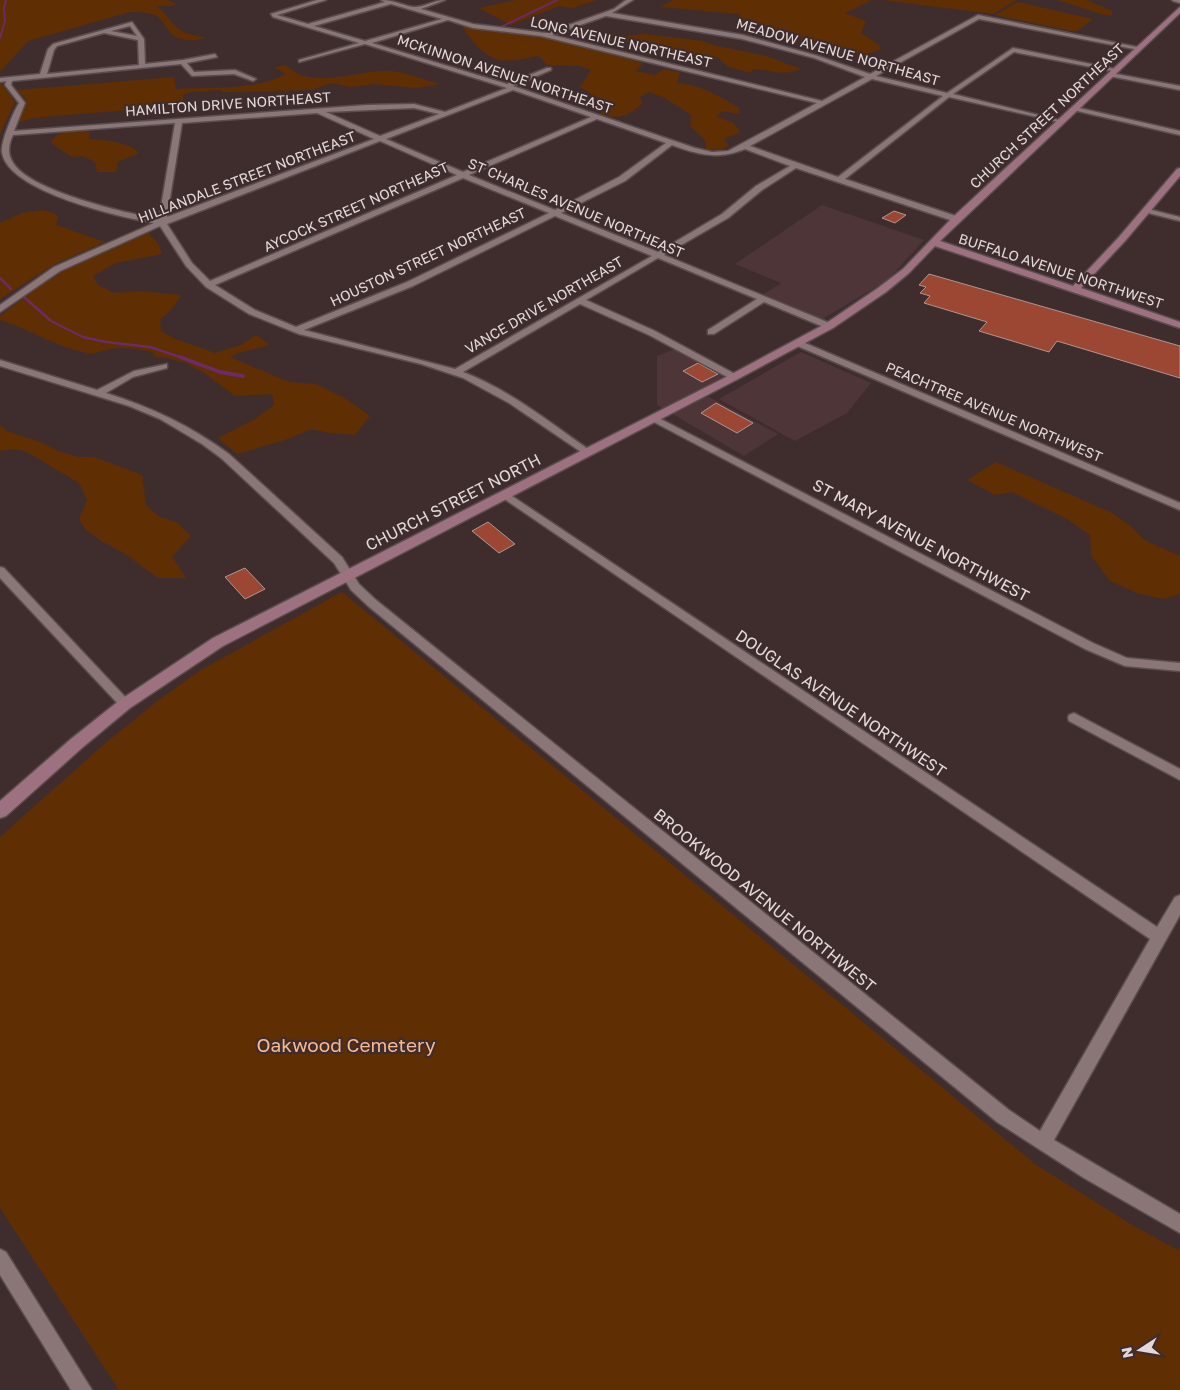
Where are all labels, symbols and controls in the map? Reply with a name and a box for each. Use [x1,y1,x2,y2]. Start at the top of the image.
street label: LONG AVENUE NORTHEAST [529,12,714,71]
street label: MEADOW AVENUE NORTHEAST [734,14,942,89]
street label: MCKINNON AVENUE NORTHEAST [395,31,615,117]
street label: CHURCH STREET NORTHEAST [966,39,1128,192]
street label: HAMILTON DRIVE NORTHEAST [124,88,332,119]
street label: HILLANDALE STREET NORTHEAST [136,127,358,226]
street label: ST CHARLES AVENUE NORTHEAST [466,154,687,261]
street label: AYCOCK STREET NORTHEAST [261,158,451,255]
street label: HOUSTON STREET NORTHEAST [327,203,529,310]
street label: BUFFALO AVENUE NORTHWEST [957,229,1166,312]
street label: VANCE DRIVE NORTHEAST [462,252,626,357]
street label: PEACHTREE AVENUE NORTHWEST [883,358,1105,465]
street label: CHURCH STREET NORTH [362,449,544,555]
street label: ST MARY AVENUE NORTHWEST [809,474,1033,606]
street label: DOUGLAS AVENUE NORTHWEST [732,625,950,781]
street label: BROOKWOOD AVENUE NORTHWEST [650,804,880,996]
park label: Oakwood Cemetery [256,1033,436,1056]
north arrow [1115,1325,1165,1375]
text: N [1117,1346,1136,1360]

